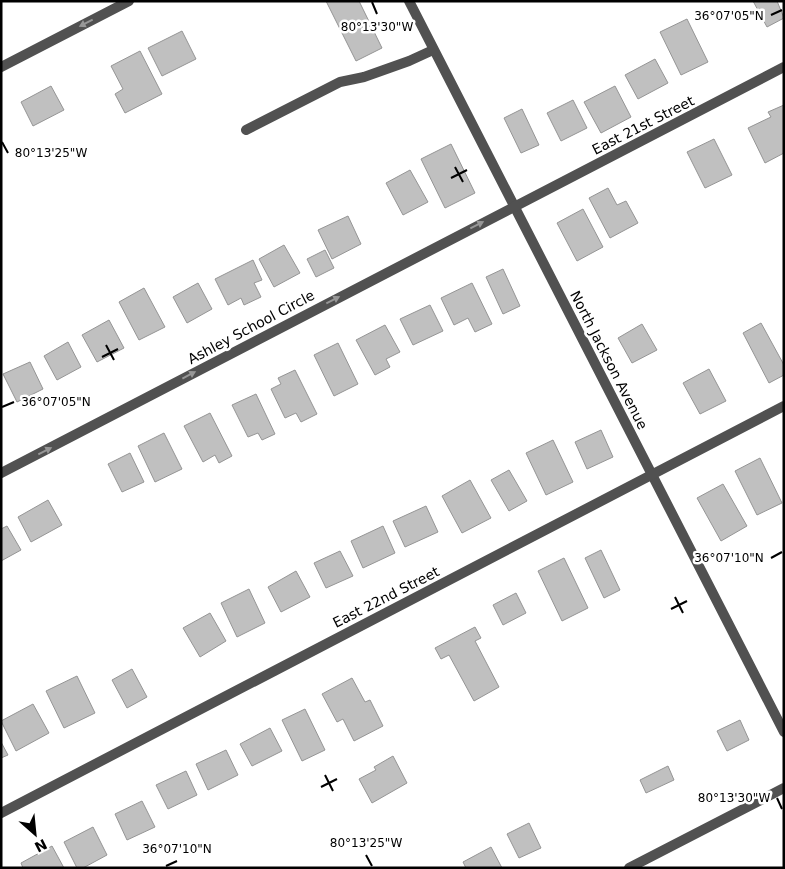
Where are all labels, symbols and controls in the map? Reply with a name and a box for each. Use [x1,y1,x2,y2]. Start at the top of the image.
text: 36°07'05"N [694,9,764,23]
one-way arrow [79,19,93,27]
text: 80°13'30"W [341,20,413,34]
street label: East 21st Street [589,92,697,158]
text: 80°13'25"W [15,146,87,160]
one-way arrow [470,221,484,229]
street label: Ashley School Circle [185,287,317,367]
street label: North Jackson Avenue [567,288,651,432]
one-way arrow [325,296,340,304]
one-way arrow [181,371,196,379]
text: 36°07'05"N [21,395,91,409]
one-way arrow [38,447,52,455]
text: 36°07'10"N [694,551,764,565]
street label: East 22nd Street [330,563,442,631]
text: 80°13'30"W [698,791,770,805]
north arrow [10,809,60,859]
text: N [32,836,50,855]
text: 80°13'25"W [330,836,402,850]
text: 36°07'10"N [142,842,212,856]

